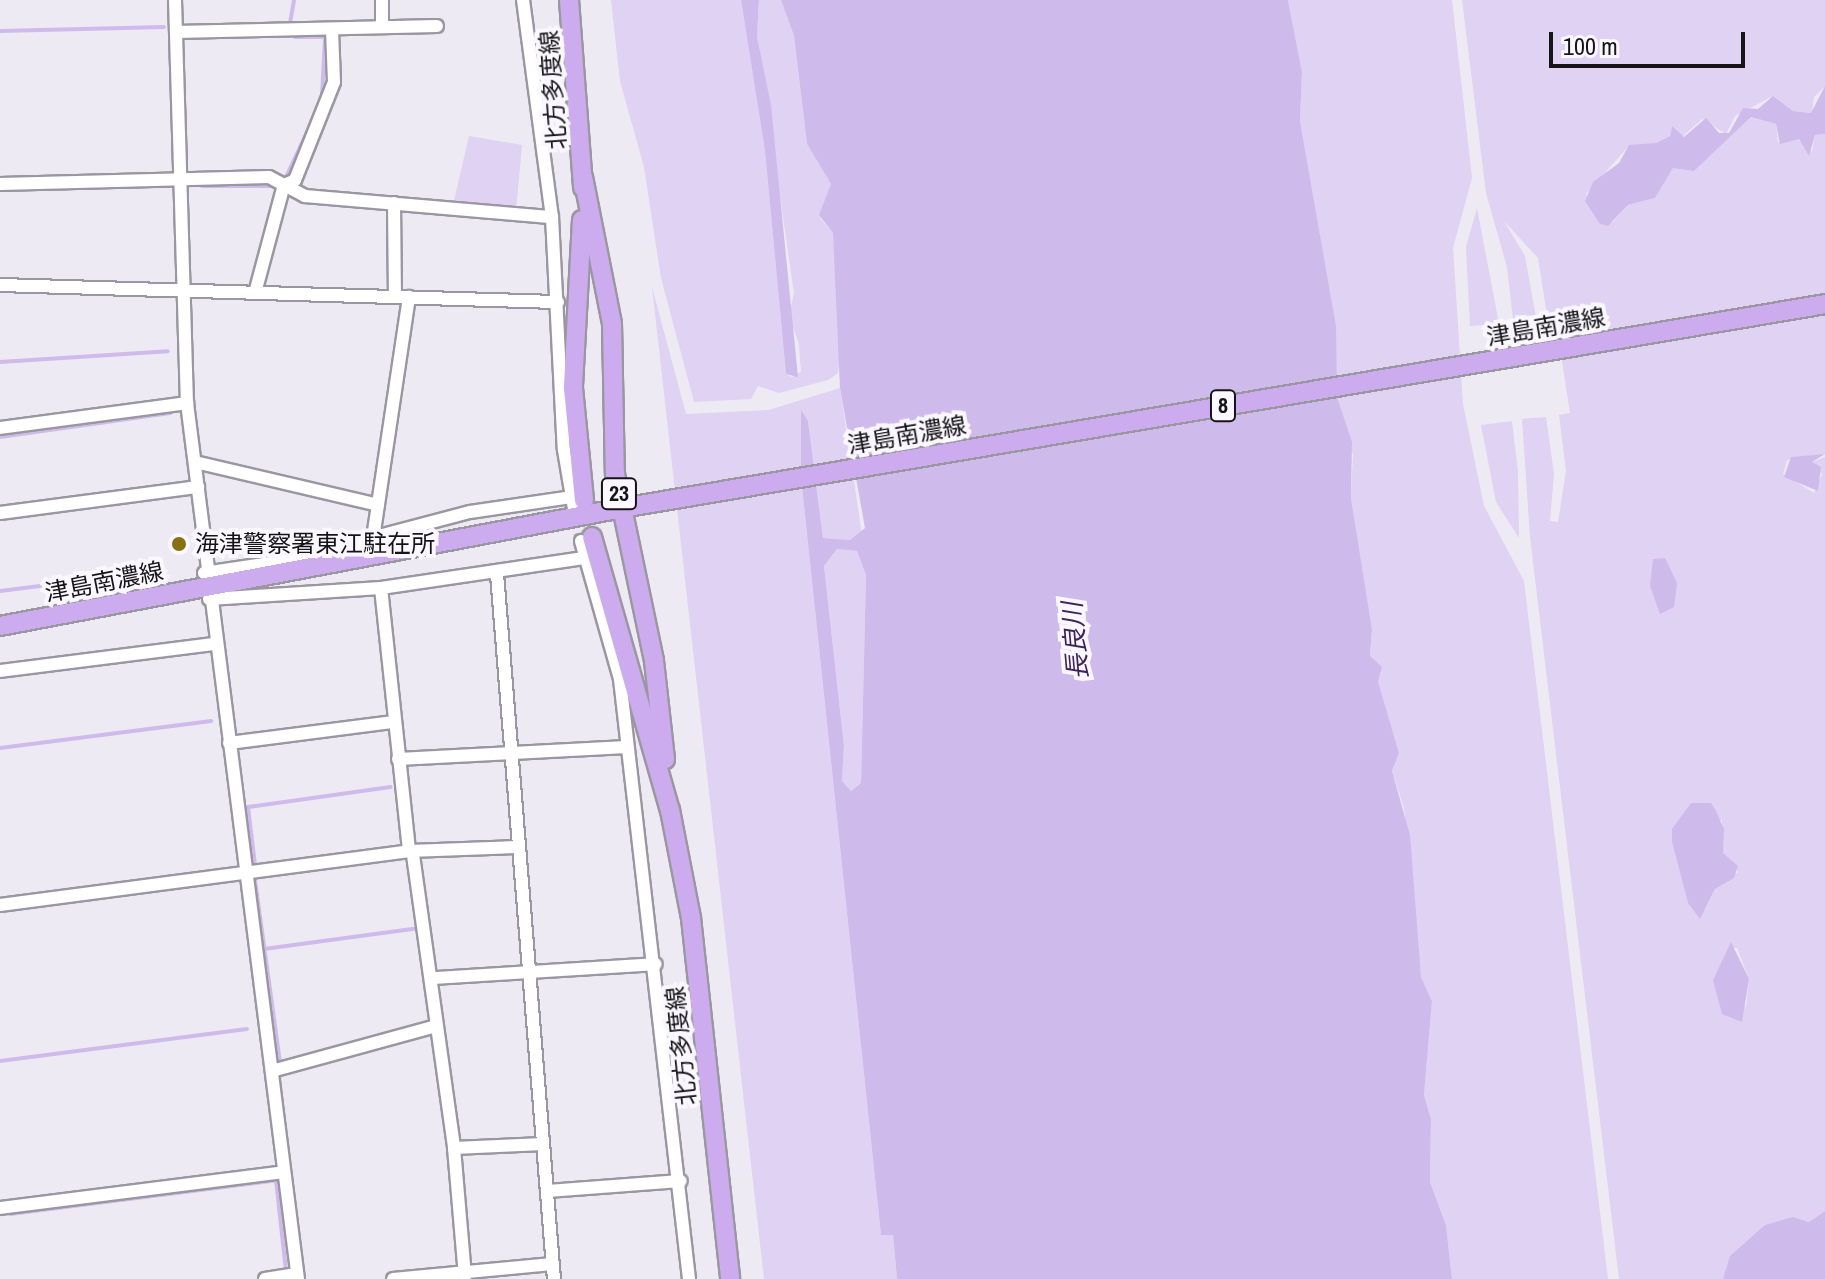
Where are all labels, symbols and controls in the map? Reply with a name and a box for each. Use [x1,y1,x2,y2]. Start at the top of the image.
scale bar [1553,16,1749,66]
street label: 北方多度線 [534,29,572,151]
text: 100 m [1563,30,1618,62]
street label: 津島南濃線 [1484,302,1608,352]
road number: 8 [1209,388,1237,424]
street label: 津島南濃線 [845,410,969,460]
road number: 23 [599,476,639,512]
place label: 海津警察署東江駐在所 [195,530,435,558]
marker: 海津警察署東江駐在所 [170,535,188,553]
street label: 津島南濃線 [42,556,166,608]
water label: 長良川 [1056,601,1094,681]
street label: 北方多度線 [660,985,702,1107]

